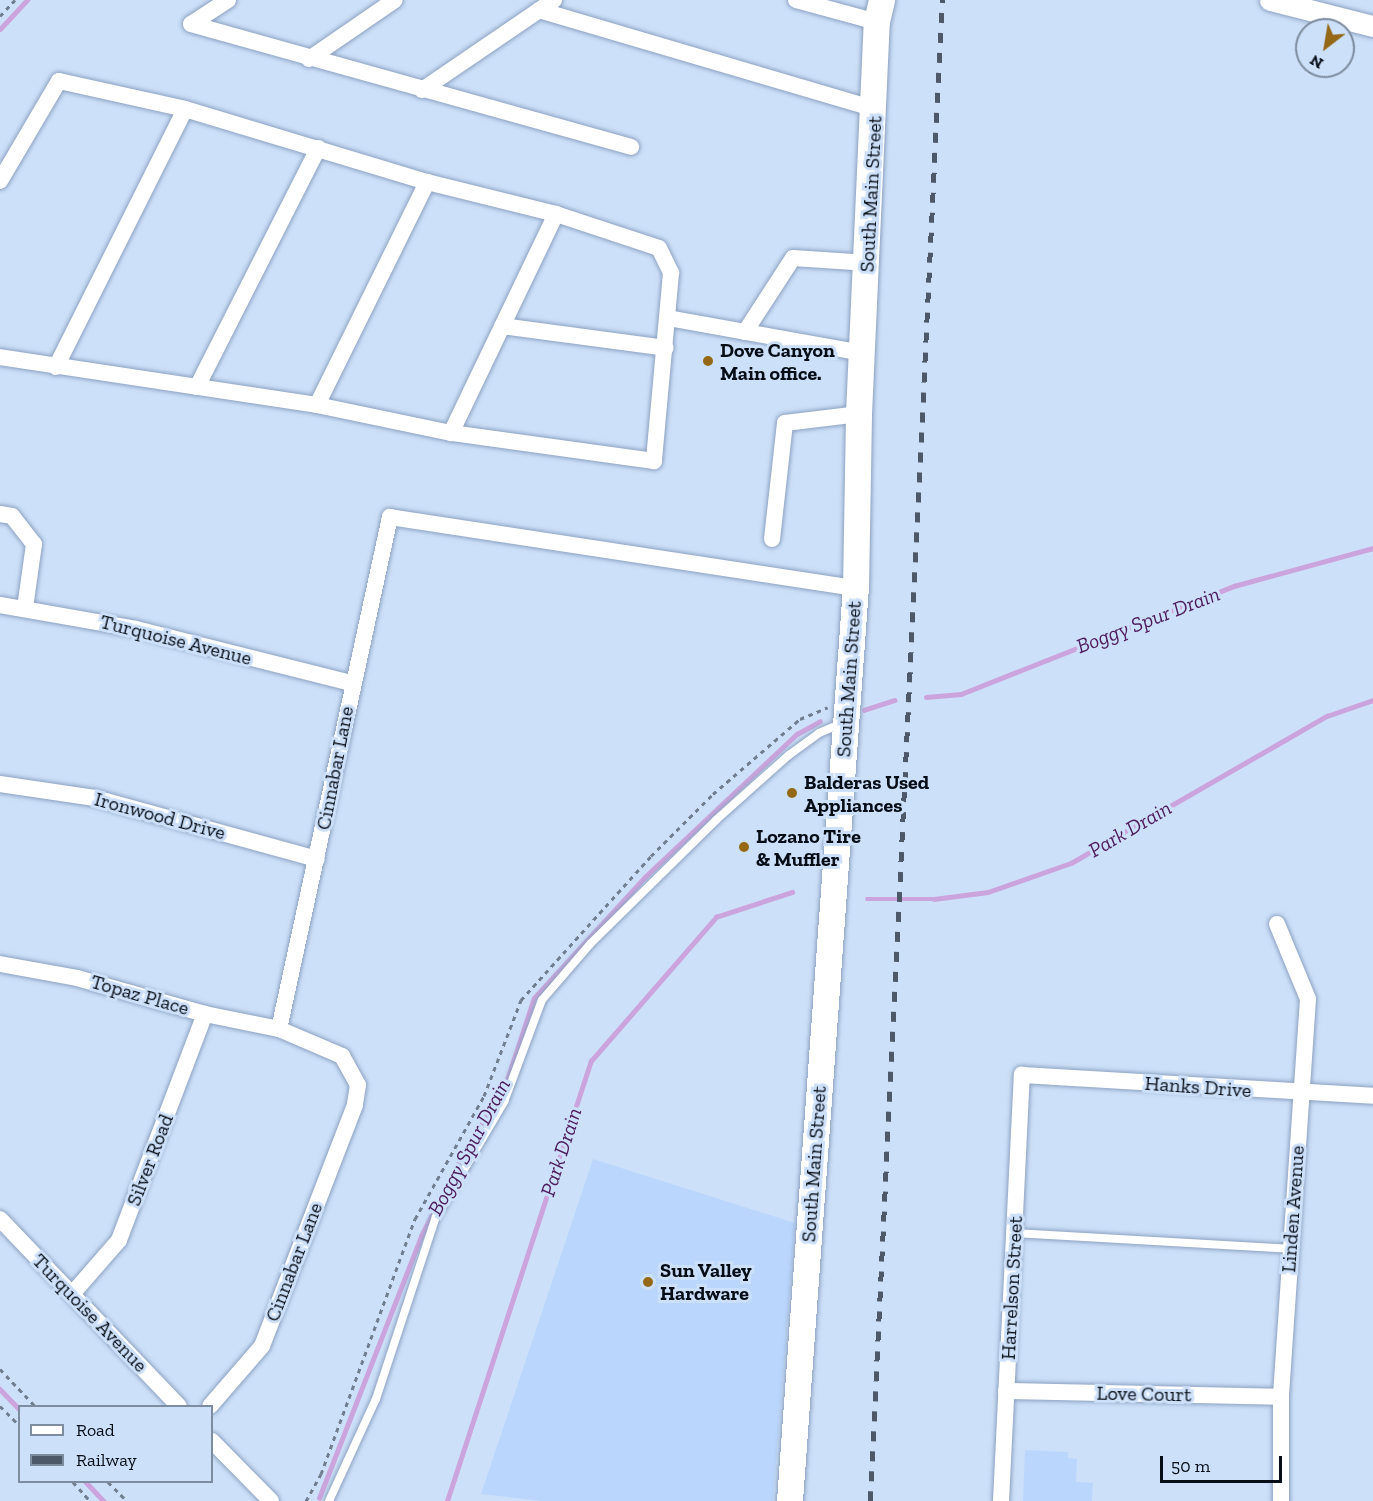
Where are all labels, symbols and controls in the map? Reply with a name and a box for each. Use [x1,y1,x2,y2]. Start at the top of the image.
north arrow [1295,18,1355,78]
text: N [1306,51,1327,73]
street label: South Main Street [855,115,887,273]
place label: Dove Canyon Main office. [720,338,835,385]
marker: Dove Canyon Main office. [701,354,715,368]
water label: Boggy Spur Drain [1073,581,1223,659]
street label: South Main Street [832,600,866,758]
street label: Turquoise Avenue [97,610,255,670]
street label: Cinnabar Lane [311,704,359,832]
place label: Balderas Used Appliances [804,770,929,817]
marker: Balderas Used Appliances [785,786,799,800]
street label: Ironwood Drive [92,787,228,845]
water label: Park Drain [1084,795,1176,863]
place label: Lozano Tire & Muffler [756,824,861,871]
marker: Lozano Tire & Muffler [737,840,751,854]
street label: Topaz Place [88,970,192,1020]
street label: Hanks Drive [1144,1071,1252,1103]
water label: Boggy Spur Drain [422,1074,516,1220]
street label: South Main Street [797,1085,831,1243]
water label: Park Drain [535,1104,587,1200]
street label: Silver Road [122,1111,178,1209]
street label: Linden Avenue [1277,1144,1309,1274]
street label: Cinnabar Lane [260,1199,328,1325]
street label: Harrelson Street [996,1216,1028,1360]
street label: Turquoise Avenue [27,1249,153,1377]
place label: Sun Valley Hardware [660,1258,752,1305]
marker: Sun Valley Hardware [641,1275,655,1289]
street label: Love Court [1096,1381,1192,1407]
legend [18,1405,213,1483]
text: Road [76,1419,115,1441]
scale bar [1163,1444,1284,1482]
text: Railway [76,1449,137,1471]
text: 50 m [1171,1455,1210,1477]

